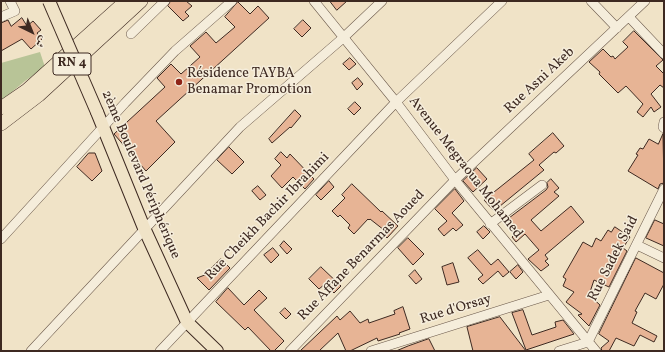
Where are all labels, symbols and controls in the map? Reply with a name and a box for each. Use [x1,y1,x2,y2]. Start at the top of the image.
north arrow [12,12,52,52]
text: ش [31,32,50,50]
street label: Rue Asni Akeb [501,44,579,118]
road number: RN 4 [53,53,91,75]
place label: Résidence TAYBA Benamar Promotion [187,66,312,98]
marker: Résidence TAYBA Benamar Promotion [174,77,184,87]
street label: 2ème Boulevard Périphérique [97,88,183,262]
street label: Avenue Megraoua Mohamed [404,94,526,242]
street label: Rue Cheikh Bachir Ibrahimi [202,149,334,285]
street label: Rue Affane Benarmas Aoued [295,187,429,325]
street label: Rue Sadek Said [585,214,643,304]
street label: Rue d'Orsay [418,291,494,329]

